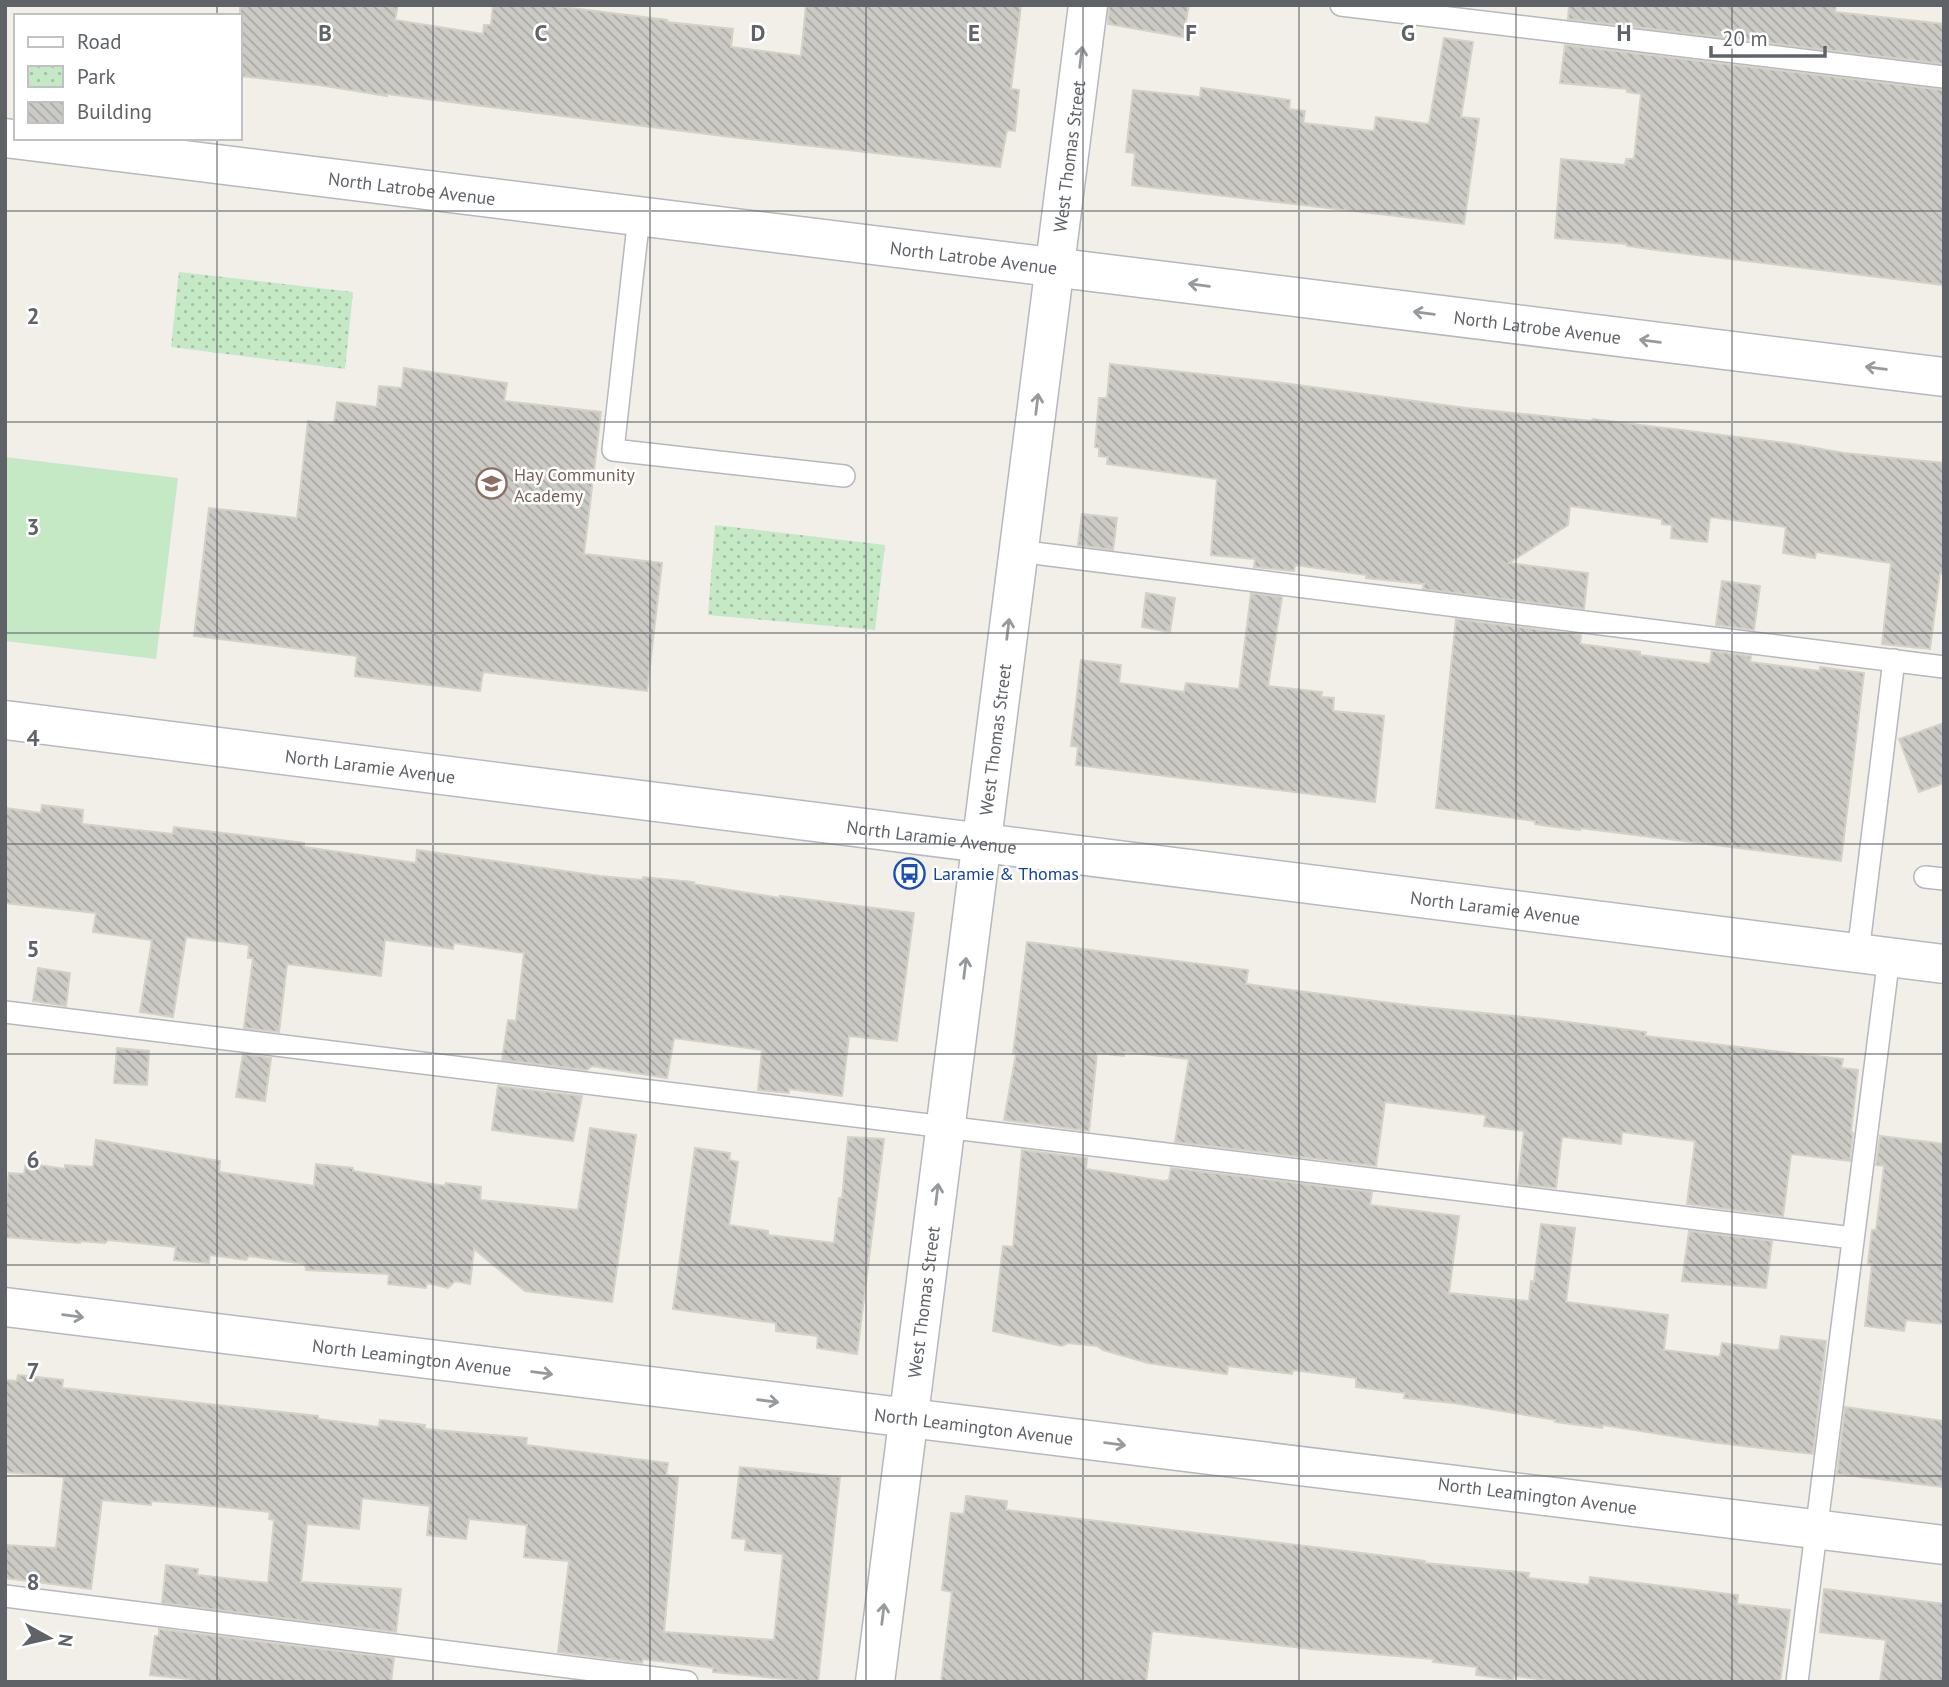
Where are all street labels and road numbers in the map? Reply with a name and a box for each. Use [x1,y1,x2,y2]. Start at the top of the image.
street label: West Thomas Street [1048,79,1090,233]
street label: North Latrobe Avenue [327,166,497,210]
street label: North Latrobe Avenue [889,236,1059,279]
street label: North Latrobe Avenue [1452,305,1622,349]
street label: West Thomas Street [974,662,1016,817]
street label: North Laramie Avenue [284,744,457,788]
street label: North Laramie Avenue [845,815,1018,859]
street label: North Laramie Avenue [1409,885,1582,930]
street label: West Thomas Street [902,1225,944,1379]
street label: North Leamington Avenue [311,1333,513,1381]
street label: North Leamington Avenue [873,1402,1075,1450]
street label: North Leamington Avenue [1437,1471,1638,1519]

